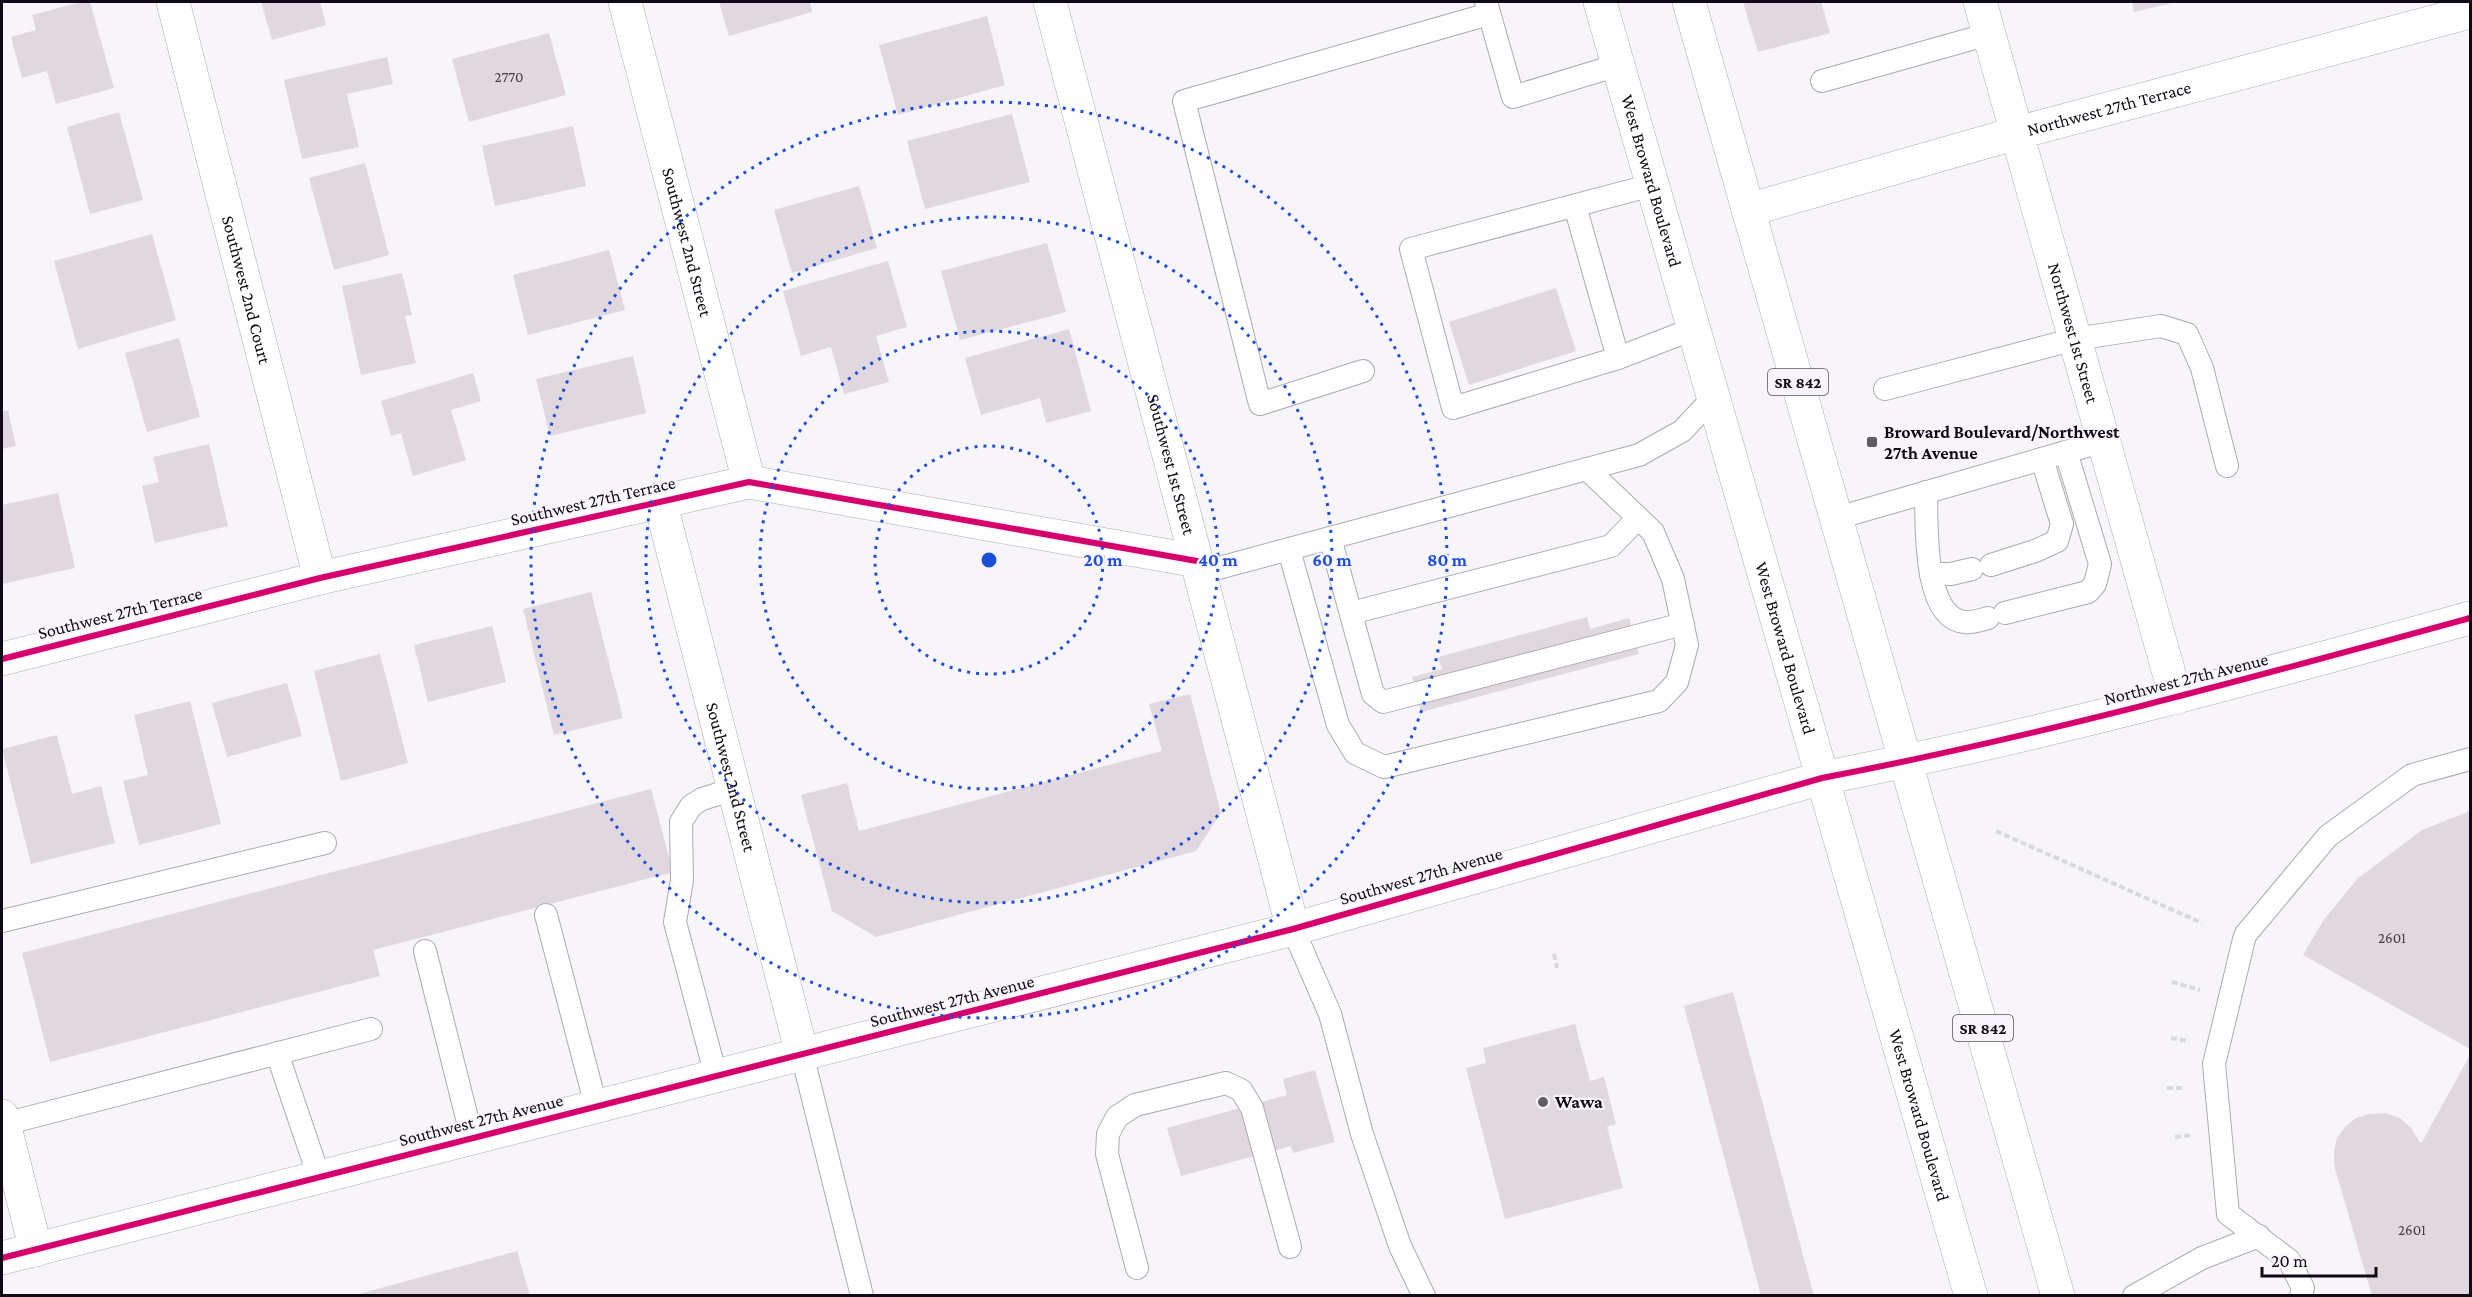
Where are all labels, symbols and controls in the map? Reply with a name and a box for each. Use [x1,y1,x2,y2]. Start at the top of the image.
house number: 2770 [494,69,524,85]
street label: Northwest 27th Terrace [2025,77,2193,140]
street label: West Broward Boulevard [1617,92,1686,270]
street label: Southwest 2nd Street [658,165,716,320]
street label: Southwest 2nd Court [218,213,275,367]
street label: Northwest 1st Street [2044,261,2103,406]
road number: SR 842 [1768,369,1828,395]
street label: Southwest 1st Street [1143,392,1199,538]
place label: Broward Boulevard/Northwest 27th Avenue [1884,422,2120,463]
marker: Broward Boulevard/Northwest 27th Avenue [1865,435,1879,449]
street label: Southwest 27th Terrace [509,472,677,530]
centre of rings [979,550,999,570]
text: 20 m [1084,550,1123,570]
text: 40 m [1198,550,1238,570]
text: 60 m [1312,550,1352,570]
text: 80 m [1427,550,1468,570]
street label: West Broward Boulevard [1751,560,1820,737]
street label: Southwest 27th Terrace [36,583,204,643]
street label: Northwest 27th Avenue [2102,649,2270,709]
street label: Southwest 2nd Street [702,700,760,855]
street label: Southwest 27th Avenue [1337,843,1505,909]
house number: 2601 [2378,930,2406,946]
street label: Southwest 27th Avenue [868,971,1036,1031]
road number: SR 842 [1953,1015,2013,1041]
street label: West Broward Boulevard [1885,1027,1953,1204]
street label: Southwest 27th Avenue [397,1090,565,1150]
place label: Wawa [1554,1092,1603,1112]
marker: Wawa [1536,1095,1550,1109]
house number: 2601 [2398,1222,2426,1238]
scale bar [2262,1240,2376,1278]
text: 20 m [2271,1251,2308,1271]

